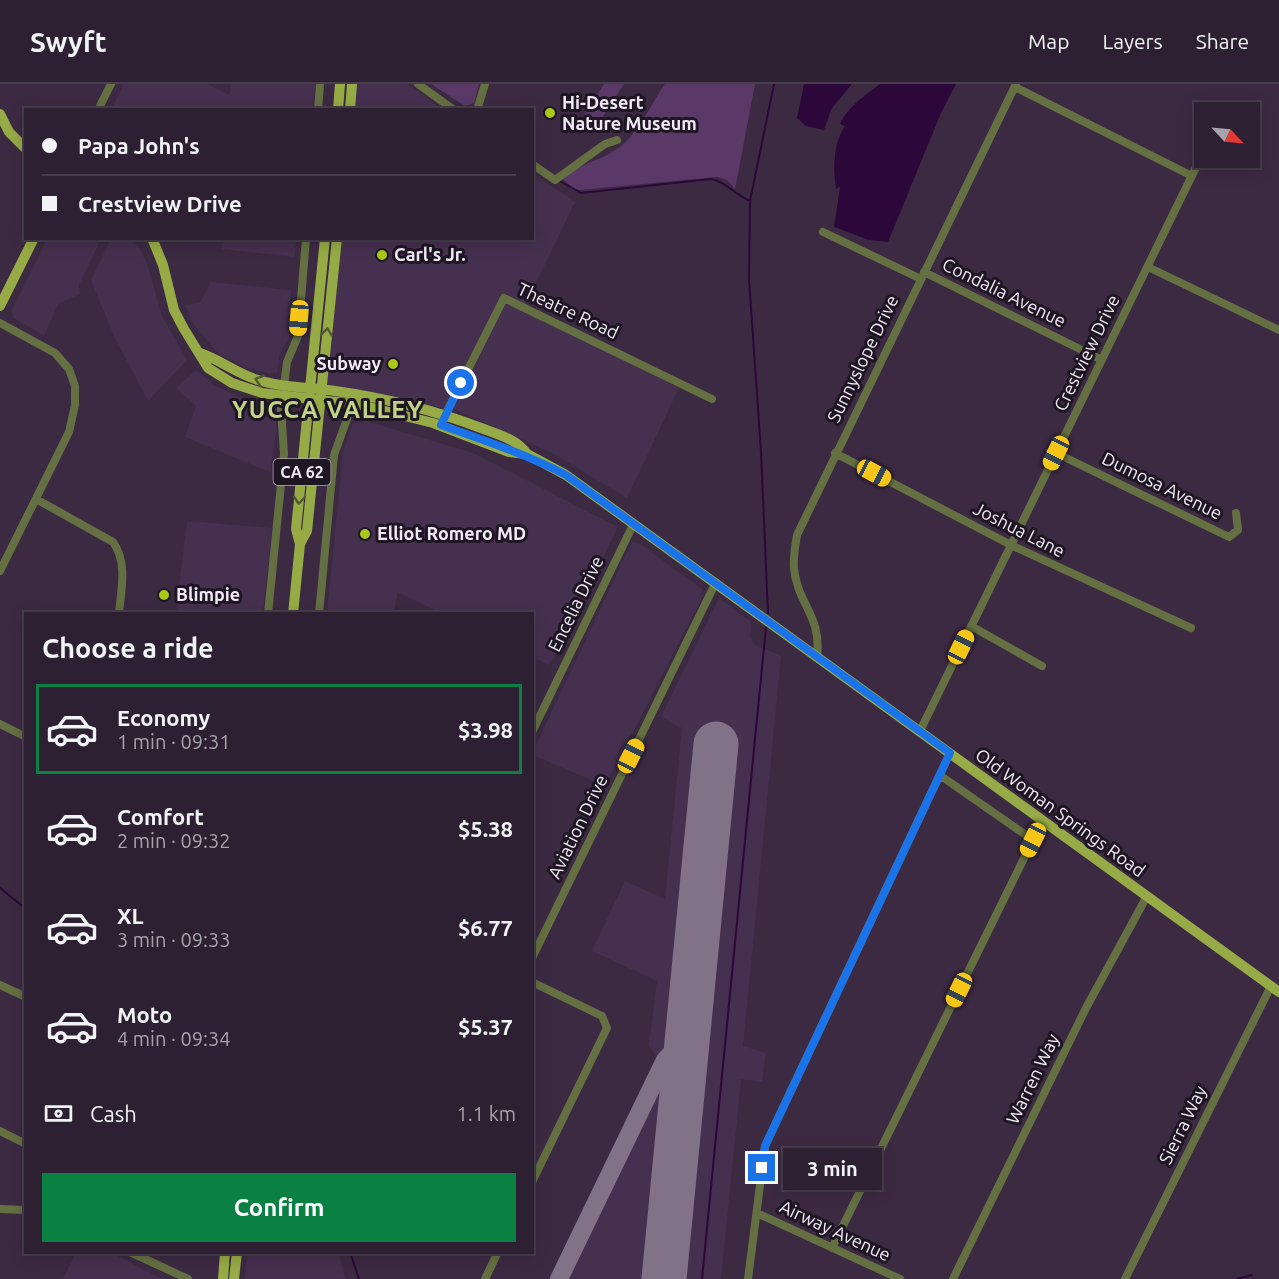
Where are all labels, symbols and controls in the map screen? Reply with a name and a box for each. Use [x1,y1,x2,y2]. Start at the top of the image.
text: Swyft [30,26,107,57]
text: Map [1028,29,1069,53]
text: Layers [1102,29,1163,53]
text: Share [1196,29,1249,53]
place label: Hi-Desert Nature Museum [562,92,697,133]
north arrow [1194,102,1260,168]
map controls [1194,102,1260,168]
marker: Hi-Desert Nature Museum [543,106,557,120]
text: Papa John's [78,133,200,158]
text: Crestview Drive [78,191,242,216]
place label: Carl's Jr. [394,244,466,264]
marker: Carl's Jr. [375,248,389,262]
street label: Condalia Avenue [940,254,1069,331]
street label: Theatre Road [515,278,622,342]
street label: Crestview Drive [1049,291,1123,414]
street label: Sunnyslope Drive [823,292,902,425]
car [288,299,310,337]
one-way arrow [320,327,333,336]
place label: Subway [317,353,381,373]
marker: Subway [386,357,400,371]
route start [447,369,474,396]
one-way arrow [254,375,265,387]
district label: YUCCA VALLEY [232,396,424,423]
car [1040,433,1072,473]
street label: Dumosa Avenue [1099,447,1226,523]
car [854,457,894,489]
road number: CA 62 [274,459,330,485]
one-way arrow [293,495,306,504]
street label: Joshua Lane [970,498,1068,561]
place label: Elliot Romero MD [377,523,526,543]
marker: Elliot Romero MD [358,527,372,541]
street label: Encelia Drive [543,553,607,655]
place label: Blimpie [176,584,240,604]
marker: Blimpie [157,588,171,602]
car [945,627,977,667]
text: Choose a ride [42,633,214,663]
icon: car [45,702,99,756]
text: Economy [117,705,210,730]
text: $3.98 [458,717,513,742]
text: 1 min · 09:31 [117,730,231,753]
car [615,736,647,776]
street label: Old Woman Springs Road [972,744,1149,880]
street label: Aviation Drive [543,771,611,882]
icon: car [45,801,99,855]
text: Comfort [117,804,204,829]
text: $5.38 [458,816,513,841]
car [1017,820,1049,860]
text: 2 min · 09:32 [117,829,231,852]
icon: car [45,900,99,954]
text: XL [117,903,144,928]
text: $6.77 [458,915,513,940]
text: 3 min · 09:33 [117,928,231,951]
car [943,970,975,1010]
icon: car [45,999,99,1053]
text: Moto [117,1002,172,1027]
text: $5.37 [458,1014,513,1039]
text: 4 min · 09:34 [117,1027,231,1050]
street label: Warren Way [1002,1030,1063,1127]
street label: Sierra Way [1154,1082,1210,1167]
icon: cash [42,1097,75,1130]
text: Cash [90,1101,137,1126]
text: 1.1 km [457,1102,516,1125]
callout: 3 min [783,1147,882,1189]
route end [748,1154,775,1181]
text: 3 min [807,1157,858,1180]
button: Confirm [42,1173,516,1242]
street label: Airway Avenue [777,1196,894,1264]

